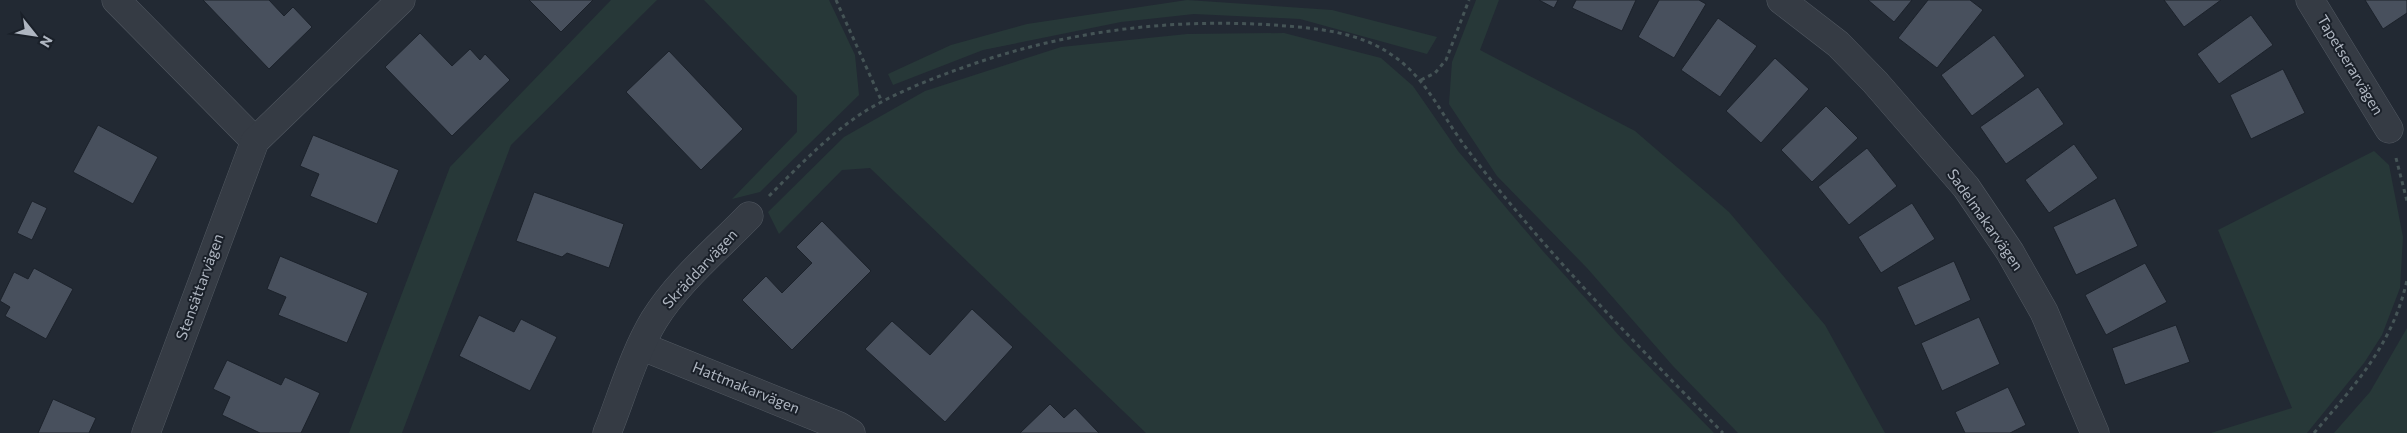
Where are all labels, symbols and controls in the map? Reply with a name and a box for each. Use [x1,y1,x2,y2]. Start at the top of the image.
north arrow [10,10,60,60]
street label: Tapetserarvägen [2314,11,2388,118]
text: N [37,33,57,51]
street label: Sadelmakarvägen [1944,165,2028,274]
street label: Skräddarvägen [658,225,740,312]
street label: Stensättarvägen [171,231,227,342]
street label: Hattmakarvägen [690,357,803,417]

